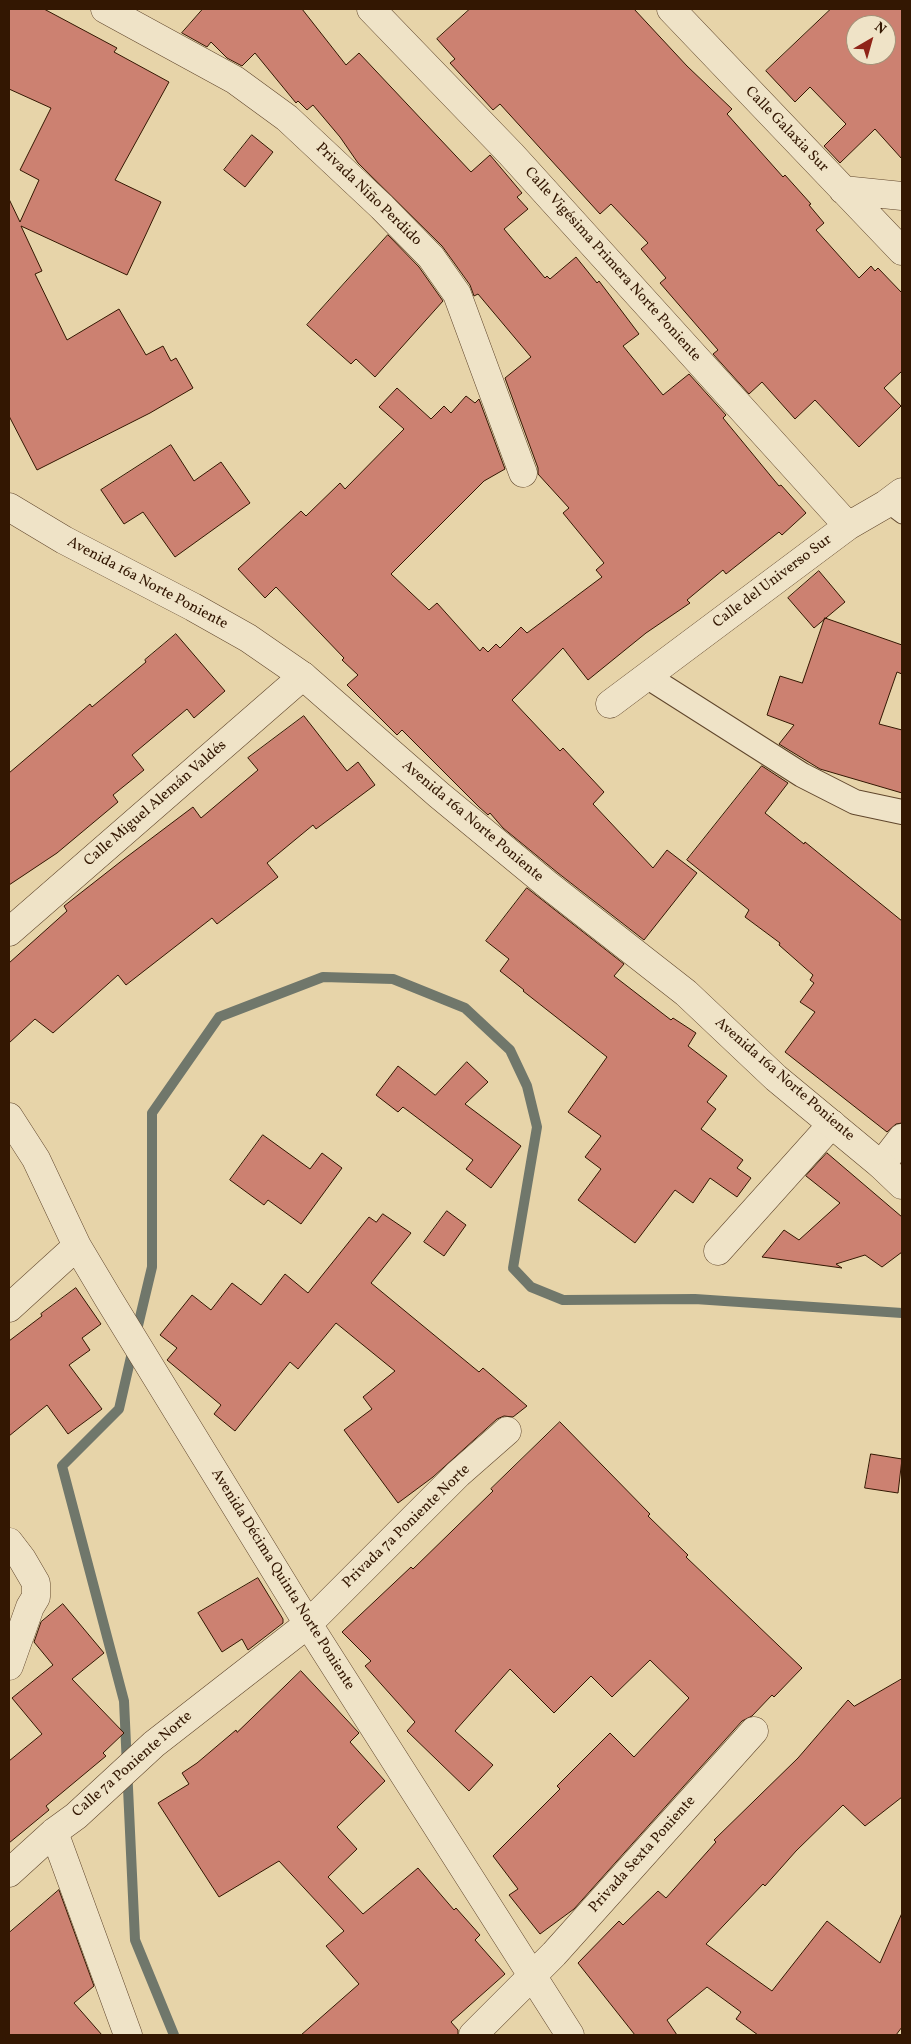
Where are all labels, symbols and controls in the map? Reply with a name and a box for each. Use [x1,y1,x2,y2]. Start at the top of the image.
north arrow [846,15,896,65]
text: N [870,18,890,39]
street label: Calle Galaxia Sur [740,83,832,177]
street label: Privada Niño Perdido [311,140,425,250]
street label: Calle Vigésima Primera Norte Poniente [520,164,704,366]
street label: Calle del Universo Sur [710,531,836,633]
street label: Avenida 16a Norte Poniente [63,534,231,634]
street label: Calle Miguel Alemán Valdés [81,737,231,871]
street label: Avenida 16a Norte Poniente [397,757,547,887]
street label: Avenida 16a Norte Poniente [710,1014,858,1146]
street label: Privada 7a Poniente Norte [339,1461,475,1593]
street label: Avenida Décima Quinta Norte Poniente [206,1466,358,1694]
street label: Calle 7a Poniente Norte [69,1708,197,1822]
street label: Privada Sexta Poniente [586,1793,700,1917]

